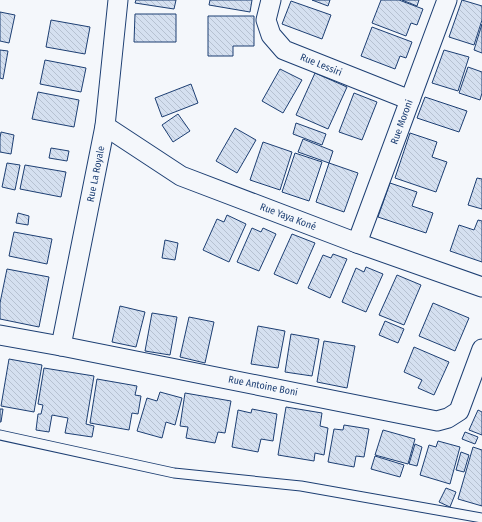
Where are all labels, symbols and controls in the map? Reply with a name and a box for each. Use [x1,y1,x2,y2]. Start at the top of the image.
street label: Rue Lessiri [298,51,344,79]
street label: Rue Moroni [388,98,416,146]
street label: Rue La Royale [85,145,107,203]
street label: Rue Yaya Koné [258,201,318,233]
street label: Rue Antoine Boni [227,373,299,399]

